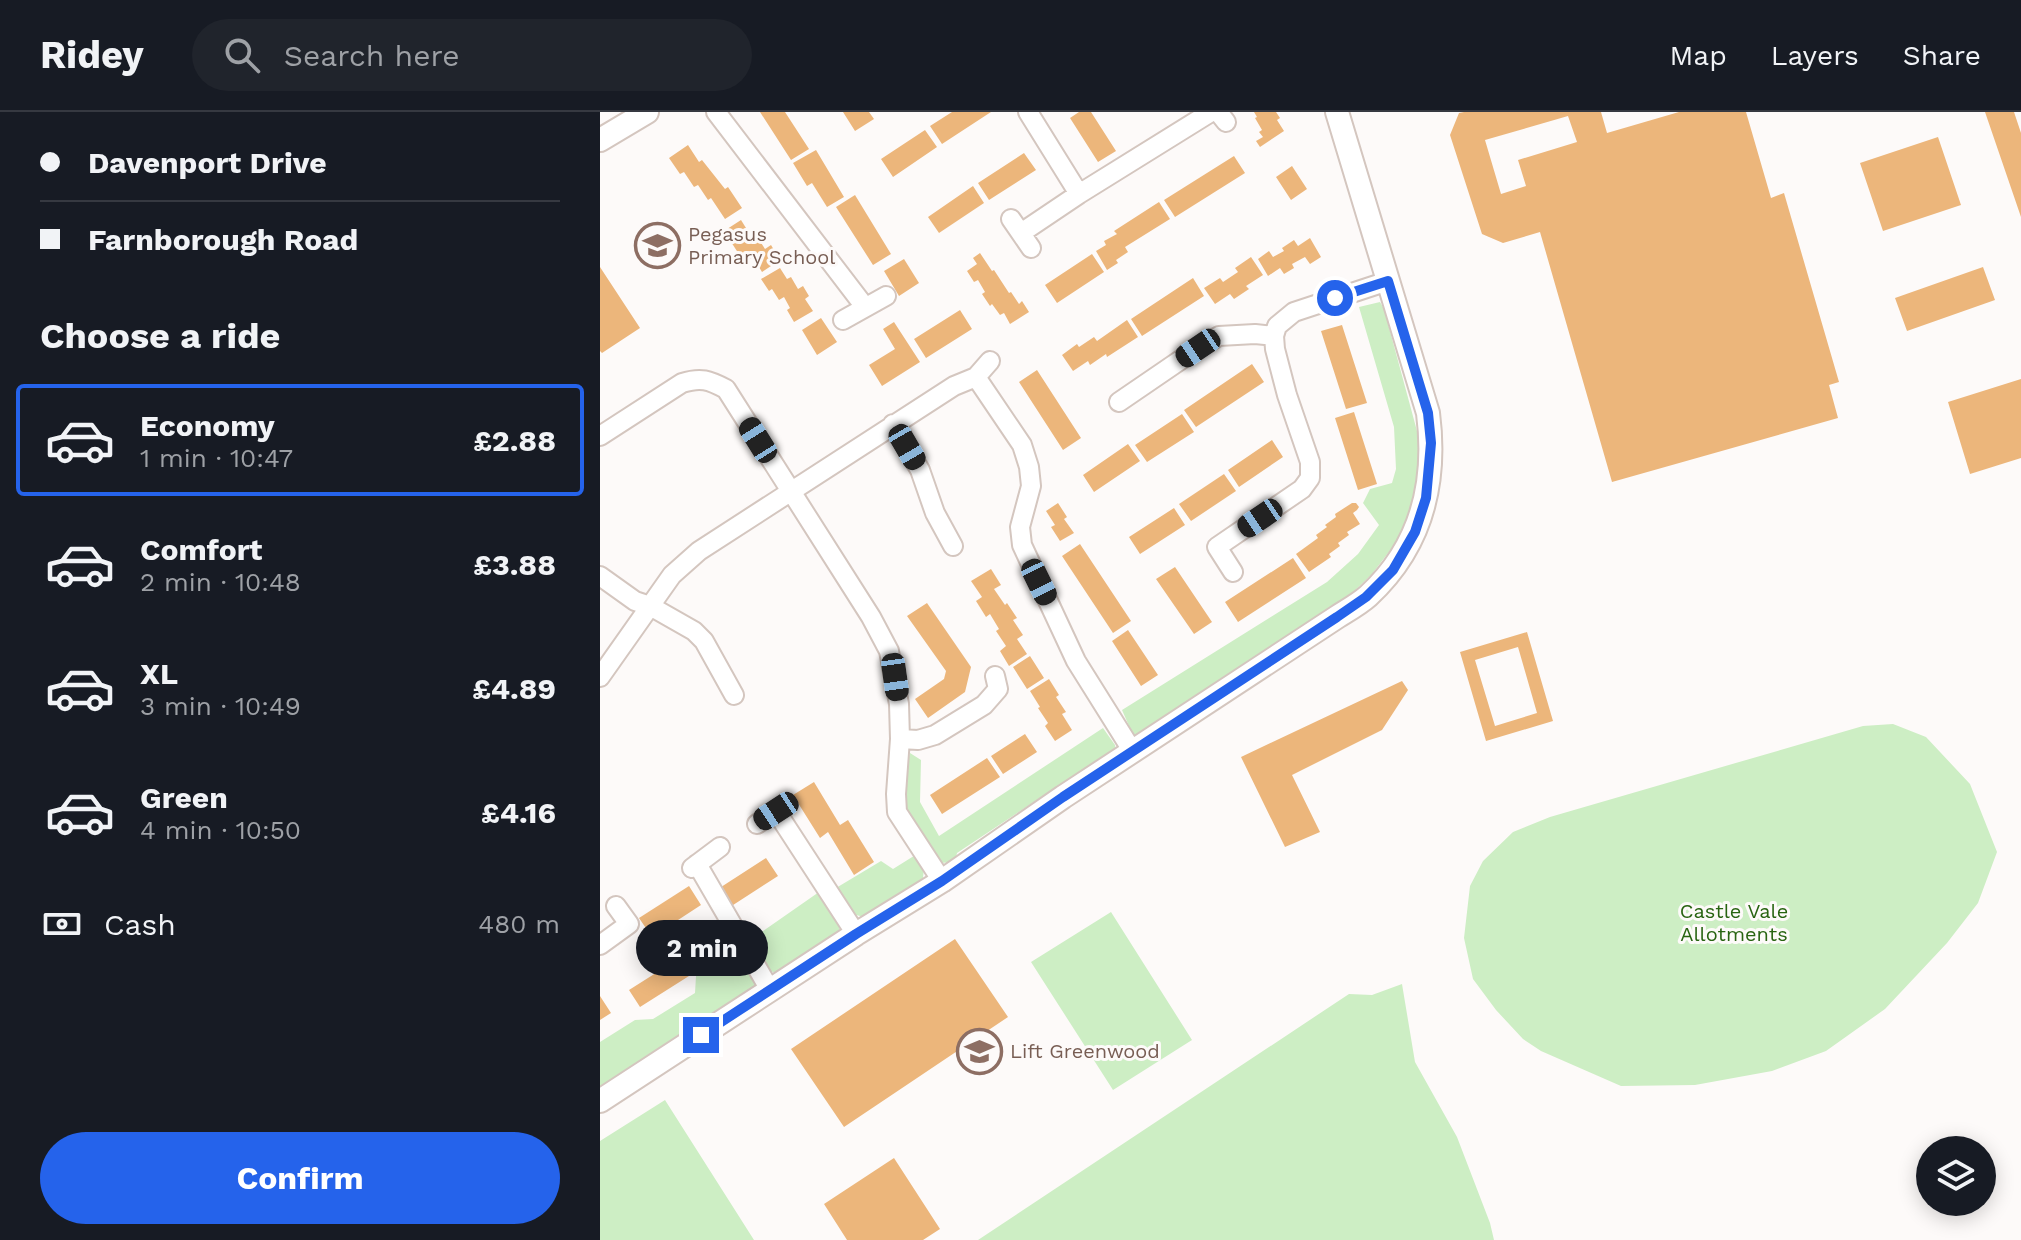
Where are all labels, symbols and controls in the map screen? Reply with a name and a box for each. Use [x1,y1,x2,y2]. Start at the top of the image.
search box [192,19,752,91]
text: Ridey [40,33,144,77]
icon: search [220,33,264,77]
text: Search here [284,38,460,73]
text: Map [1670,39,1727,72]
text: Layers [1771,39,1859,72]
text: Share [1903,39,1981,72]
text: Davenport Drive [88,145,327,180]
text: Farnborough Road [88,222,358,257]
school or university icon: Pegasus Primary School [633,222,681,270]
place label: Pegasus Primary School [688,222,835,269]
route start [1317,280,1353,316]
text: Choose a ride [40,315,280,357]
car [1171,325,1225,371]
icon: car [44,404,116,476]
text: Economy [140,408,275,443]
car [735,413,781,467]
car [885,420,929,474]
text: £2.88 [473,423,556,458]
text: 1 min · 10:47 [140,443,293,473]
car [1233,495,1287,541]
icon: car [44,528,116,600]
text: Comfort [140,532,262,567]
text: £3.88 [473,547,556,582]
car [1018,555,1060,609]
text: 2 min · 10:48 [140,567,301,597]
icon: car [44,652,116,724]
car [880,652,910,702]
text: XL [140,656,178,691]
text: £4.89 [472,671,556,706]
text: 3 min · 10:49 [140,691,301,721]
icon: car [44,776,116,848]
text: Green [140,780,228,815]
car [749,788,803,834]
text: £4.16 [481,795,556,830]
text: 4 min · 10:50 [140,815,301,845]
park label: Castle Vale Allotments [1680,899,1788,946]
icon: cash [40,902,84,946]
text: Cash [104,907,176,942]
text: 480 m [478,909,560,939]
callout: 2 min [635,919,767,975]
text: 2 min [666,933,738,963]
route end [683,1017,719,1053]
school or university icon: Lift Greenwood [955,1027,1003,1075]
place label: Lift Greenwood [1010,1039,1160,1063]
button: Confirm [40,1132,560,1224]
map controls [1916,1136,1996,1216]
button: layers [1916,1136,1996,1216]

